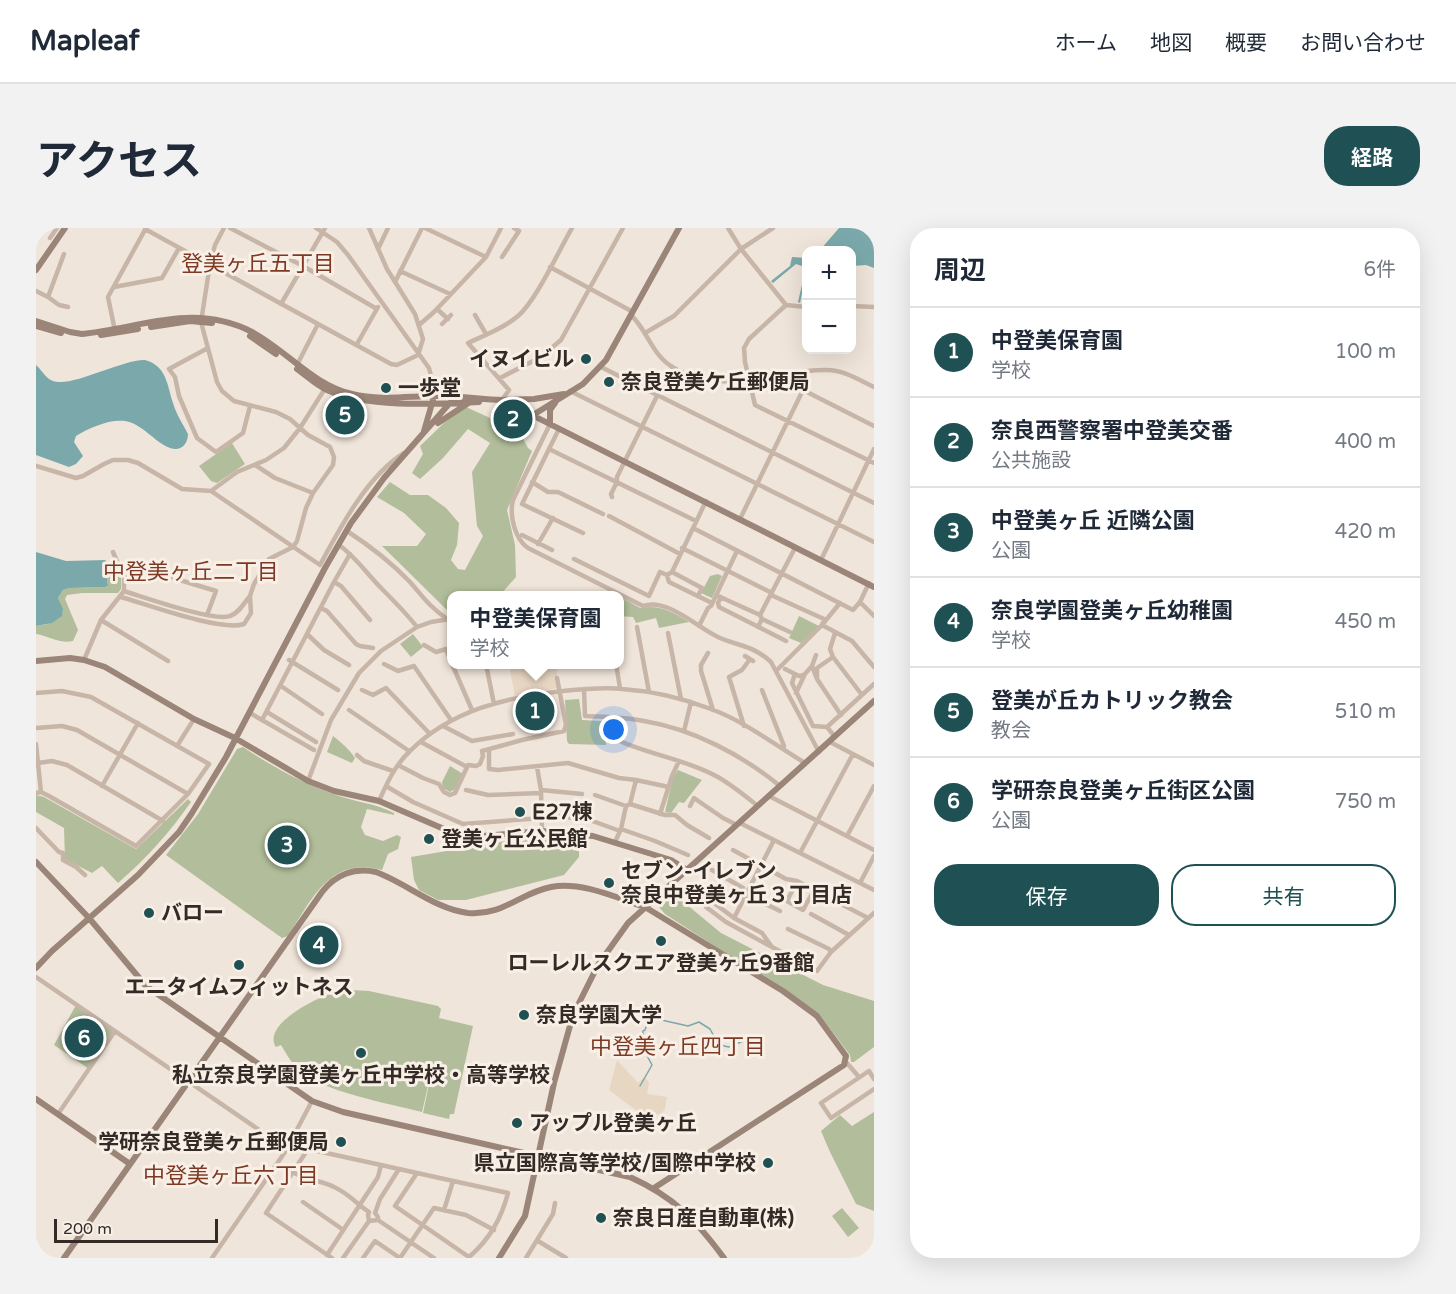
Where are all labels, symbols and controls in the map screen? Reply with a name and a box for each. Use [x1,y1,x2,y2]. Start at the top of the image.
text: Mapleaf [30,24,139,58]
text: ホーム [1055,31,1117,56]
text: 地図 [1150,31,1192,56]
text: 概要 [1225,31,1267,56]
text: お問い合わせ [1300,31,1426,56]
button: 経路 [1324,126,1420,186]
text: アクセス [36,136,202,187]
map controls [802,246,856,354]
button: + [802,246,856,300]
district label: 登美ヶ丘五丁目 [181,251,335,277]
text: 周辺 [934,255,986,286]
text: 6件 [1363,258,1396,282]
button: − [802,300,856,354]
text: 中登美保育園 [991,328,1123,354]
text: 1 [947,340,960,364]
text: 100 m [1335,340,1396,364]
place label: イヌイビル [469,347,574,372]
marker: イヌイビル [579,352,593,366]
text: 学校 [991,359,1031,383]
place label: 奈良登美ケ丘郵便局 [621,370,810,395]
marker: 奈良登美ケ丘郵便局 [602,375,616,389]
place label: 一歩堂 [398,376,461,401]
marker: 一歩堂 [379,381,393,395]
pin: 5 [326,392,364,438]
pin: 2 [494,396,532,441]
text: 奈良西警察署中登美交番 [991,418,1233,444]
text: 2 [947,430,960,454]
text: 400 m [1335,430,1396,454]
text: 公共施設 [991,449,1071,473]
text: 中登美ヶ丘 近隣公園 [991,508,1195,534]
text: 3 [947,520,960,544]
text: 420 m [1335,520,1396,544]
text: 公園 [991,539,1031,563]
district label: 中登美ヶ丘二丁目 [103,559,279,585]
popup [447,591,624,669]
text: 奈良学園登美ヶ丘幼稚園 [991,598,1233,624]
text: 中登美保育園 [469,606,602,632]
text: 4 [947,610,960,634]
text: 450 m [1335,610,1396,634]
text: 学校 [991,629,1031,653]
text: 学校 [469,637,509,661]
pin: 1 [516,688,554,734]
text: 登美が丘カトリック教会 [991,688,1233,714]
text: 5 [947,700,960,724]
text: 510 m [1335,700,1396,724]
your location [599,715,628,744]
text: 教会 [991,719,1031,743]
text: 学研奈良登美ヶ丘街区公園 [991,778,1255,804]
text: 6 [947,790,960,814]
text: 750 m [1335,790,1396,814]
place label: E27棟 [532,800,593,825]
marker: E27棟 [513,805,527,819]
text: 公園 [991,809,1031,833]
pin: 3 [268,822,306,868]
place label: 登美ヶ丘公民館 [441,827,588,852]
marker: 登美ヶ丘公民館 [422,832,436,846]
place label: セブン-イレブン 奈良中登美ヶ丘３丁目店 [621,859,852,908]
button: 保存 [934,864,1159,926]
button: 共有 [1171,864,1396,926]
marker: セブン-イレブン 奈良中登美ヶ丘３丁目店 [602,876,616,890]
place label: バロー [161,901,224,926]
marker: バロー [142,906,156,920]
pin: 4 [300,922,338,968]
marker: ローレルスクエア登美ヶ丘9番館 [654,934,668,948]
place label: ローレルスクエア登美ヶ丘9番館 [507,951,815,976]
marker: エニタイムフィットネス [232,958,246,972]
place label: エニタイムフィットネス [125,975,353,1000]
place label: 奈良学園大学 [536,1003,662,1028]
marker: 奈良学園大学 [517,1008,531,1022]
pin: 6 [64,1016,104,1060]
district label: 中登美ヶ丘四丁目 [590,1034,766,1060]
marker: 私立奈良学園登美ヶ丘中学校・高等学校 [354,1046,368,1060]
place label: 私立奈良学園登美ヶ丘中学校・高等学校 [172,1063,550,1088]
place label: アップル登美ヶ丘 [529,1111,697,1136]
marker: アップル登美ヶ丘 [510,1116,524,1130]
place label: 学研奈良登美ヶ丘郵便局 [98,1130,329,1155]
marker: 学研奈良登美ヶ丘郵便局 [334,1135,348,1149]
place label: 県立国際高等学校/国際中学校 [474,1151,756,1176]
marker: 県立国際高等学校/国際中学校 [761,1156,775,1170]
district label: 中登美ヶ丘六丁目 [143,1163,319,1189]
place label: 奈良日産自動車(株) [613,1206,794,1231]
marker: 奈良日産自動車(株) [594,1211,608,1225]
scale bar [54,1216,218,1244]
text: 200 m [63,1219,112,1239]

